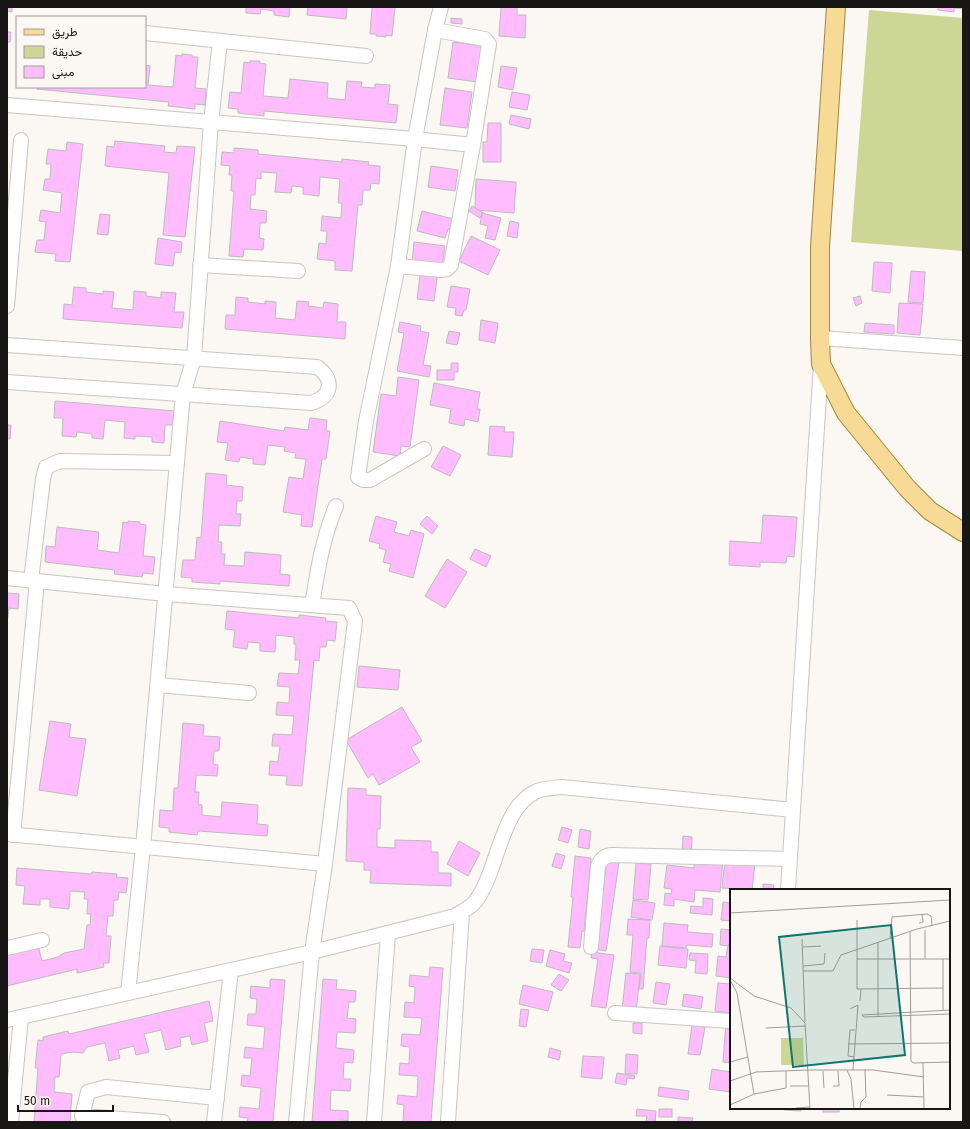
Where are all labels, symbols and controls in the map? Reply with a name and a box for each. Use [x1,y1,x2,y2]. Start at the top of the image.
legend [16,16,146,88]
text: طريق [52,25,78,40]
text: حديقة [52,45,82,59]
text: مبنى [52,65,74,80]
inset map [730,889,950,1109]
scale bar [18,1087,113,1113]
text: 50 m [24,1094,50,1108]

